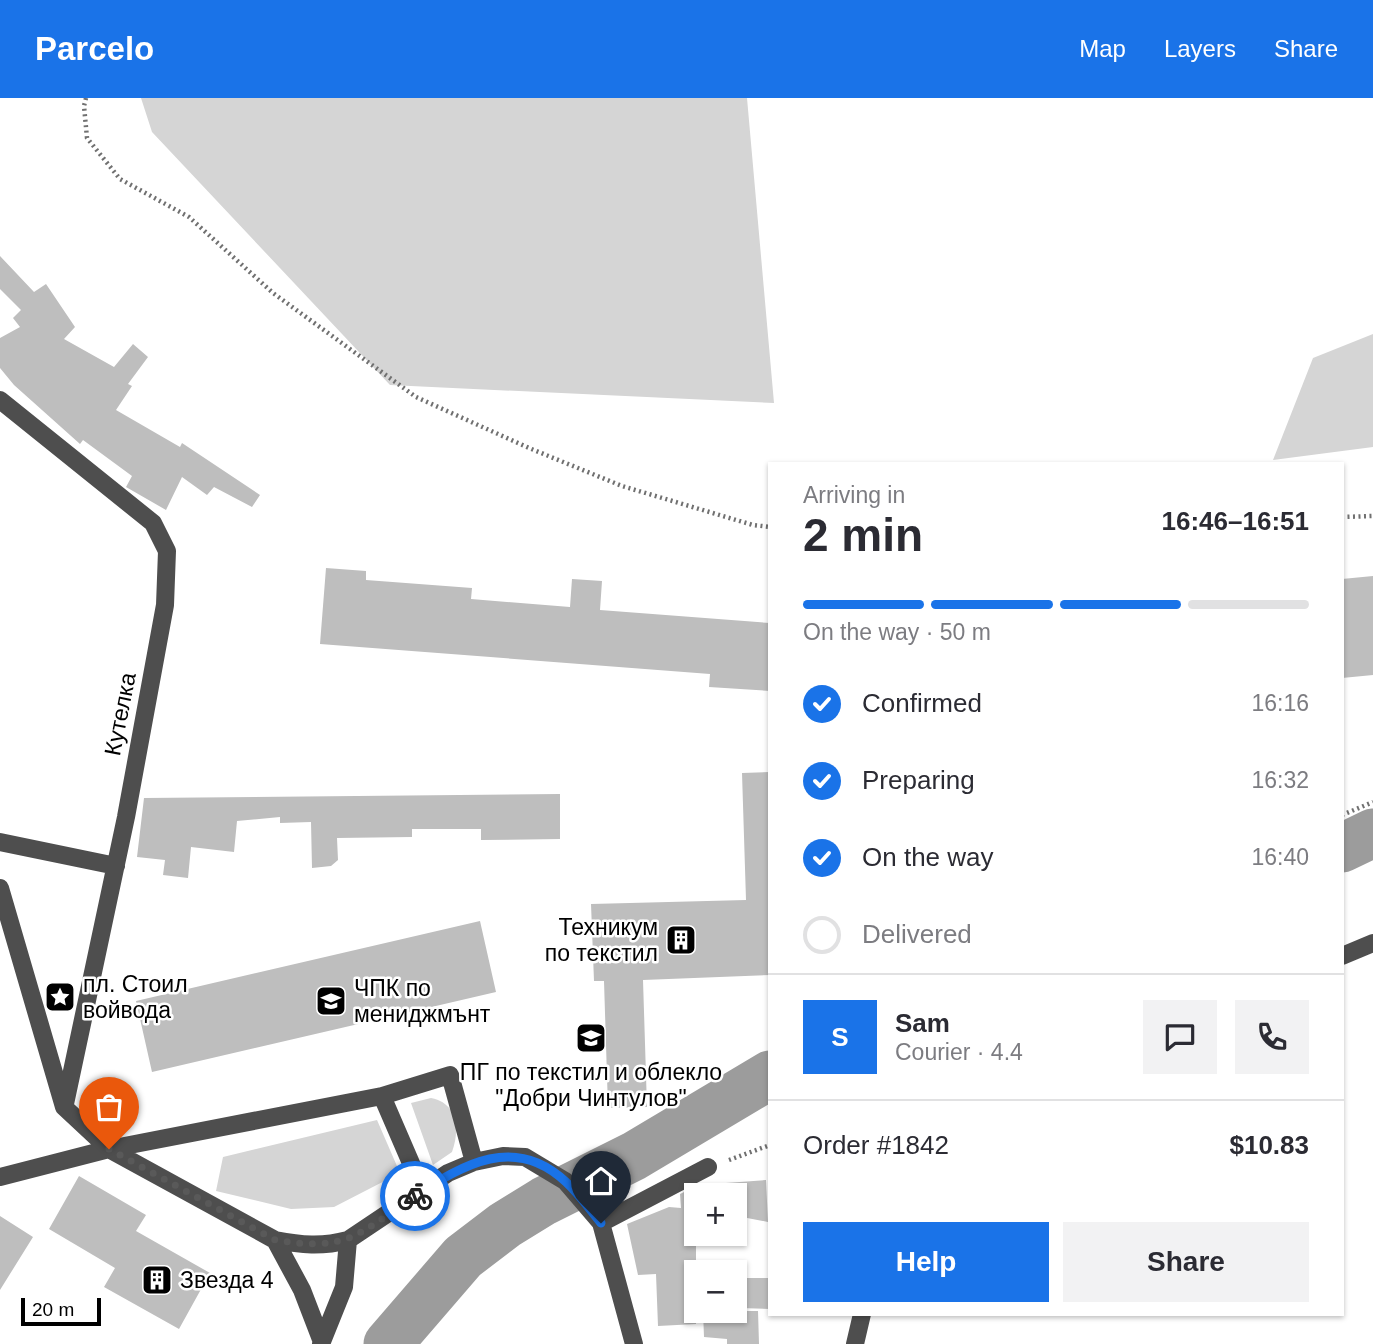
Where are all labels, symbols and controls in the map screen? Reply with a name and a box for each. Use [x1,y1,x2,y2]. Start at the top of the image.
text: Parcelo [35,30,154,67]
text: Map [1079,35,1126,62]
text: Layers [1164,35,1236,62]
text: Share [1274,35,1338,62]
text: Arriving in [803,482,905,508]
text: 16:46–16:51 [1162,506,1309,536]
text: 2 min [803,509,923,561]
text: On the way · 50 m [803,619,991,645]
street label: Кутелка [99,670,141,758]
icon: check [803,685,841,723]
text: Confirmed [862,688,982,718]
text: 16:16 [1251,690,1309,716]
icon: check [803,762,841,800]
text: Preparing [862,765,975,795]
text: 16:32 [1251,767,1309,793]
icon: check [803,839,841,877]
text: On the way [862,842,994,872]
text: 16:40 [1251,844,1309,870]
place label: Техникум по текстил [545,914,658,966]
text: Delivered [862,919,972,949]
building icon: Техникум по текстил [664,923,698,957]
place label: пл. Стоил войвода [83,971,188,1023]
place label: ЧПК по мениджмънт [354,975,491,1027]
place icon: пл. Стоил войвода [43,980,77,1014]
school or university icon: ЧПК по мениджмънт [314,984,348,1018]
button: chat [1143,1000,1217,1074]
button: phone [1235,1000,1309,1074]
text: Sam [895,1008,950,1038]
school or university icon: ПГ по текстил и облекло "Добри Чинтулов" [574,1021,608,1055]
text: S [831,1022,849,1052]
text: Courier · 4.4 [895,1039,1023,1065]
place label: ПГ по текстил и облекло "Добри Чинтулов" [460,1059,722,1111]
pin [79,1077,139,1149]
icon: bag [90,1088,128,1126]
text: Order #1842 [803,1130,949,1160]
text: $10.83 [1229,1130,1309,1160]
pin [571,1151,631,1223]
courier [380,1161,450,1231]
icon: home [582,1162,620,1200]
icon: bike [396,1177,434,1215]
map controls [684,1183,747,1323]
button: + [684,1183,747,1246]
button: Help [803,1222,1049,1302]
button: Share [1063,1222,1309,1302]
button: − [684,1260,747,1323]
building icon: Звезда 4 [140,1263,174,1297]
place label: Звезда 4 [180,1267,274,1293]
scale bar [21,1295,102,1327]
text: 20 m [32,1299,74,1320]

